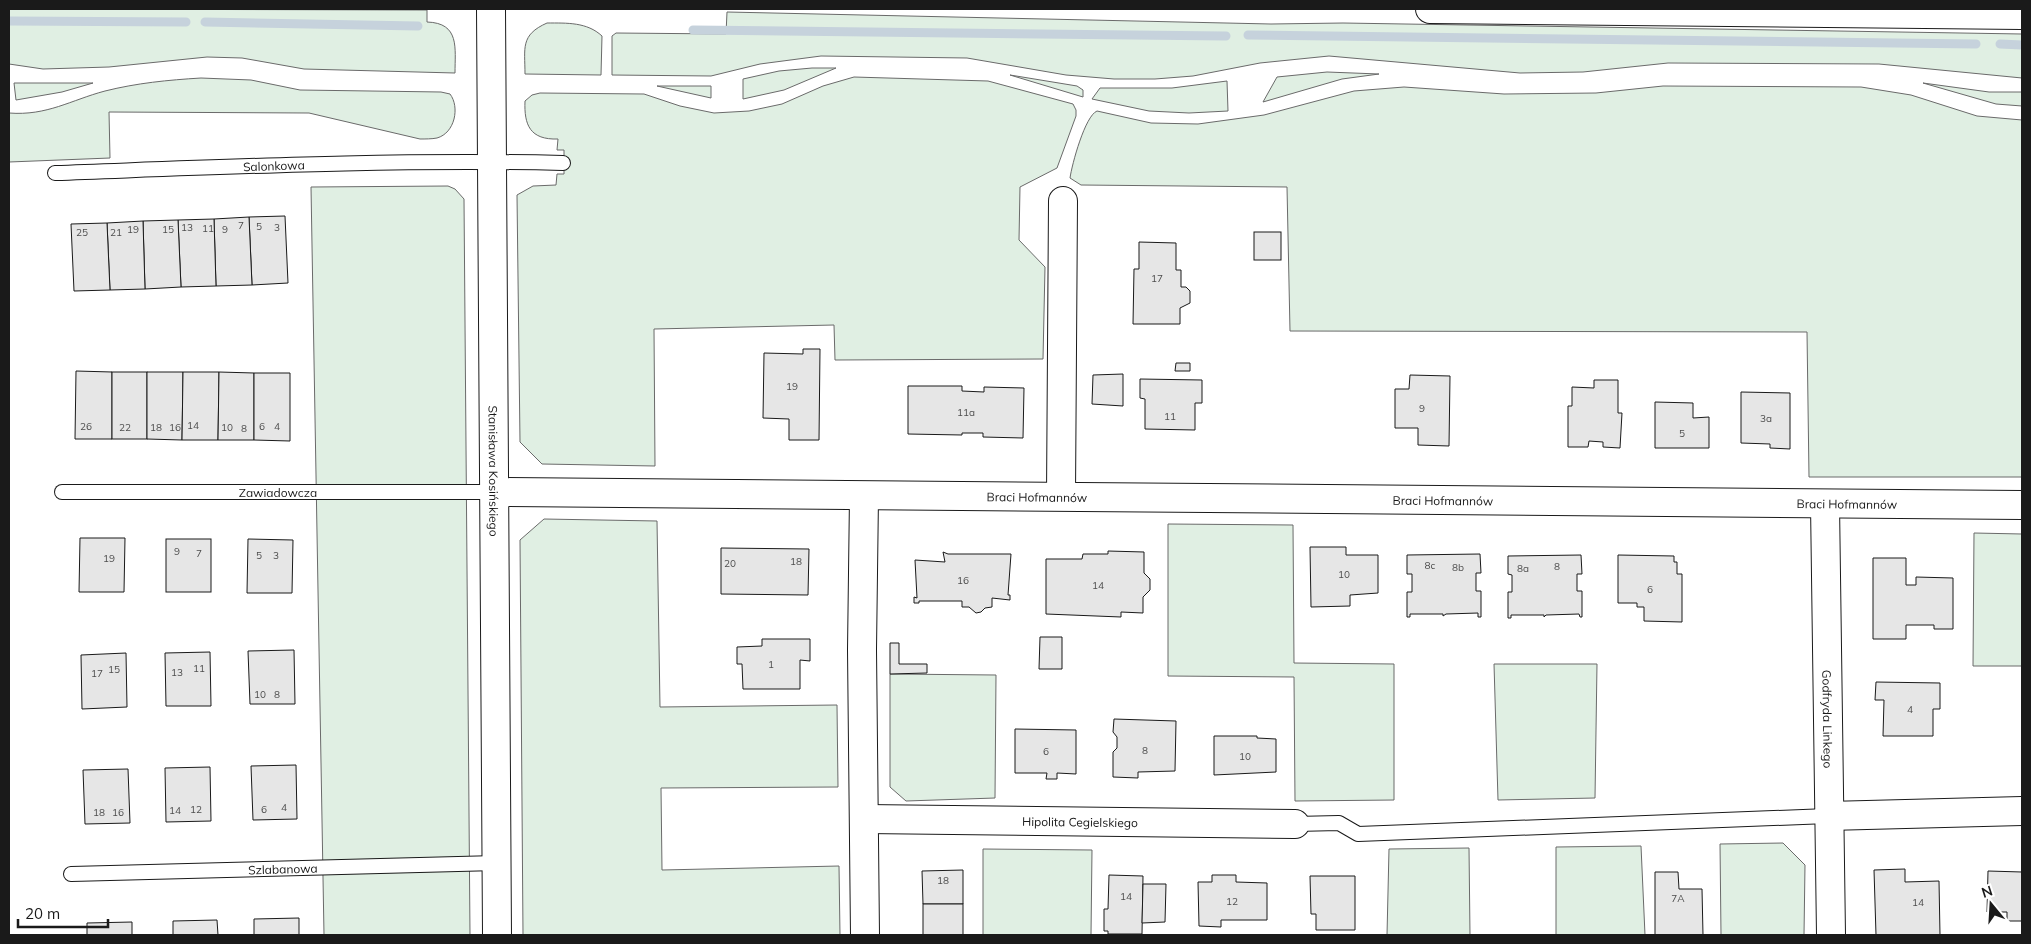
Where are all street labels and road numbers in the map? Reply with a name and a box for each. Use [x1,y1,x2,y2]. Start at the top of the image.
street label: Salonkowa [243,157,305,174]
street label: Stanisława Kosińskiego [486,405,502,537]
street label: Zawiadowcza [239,485,317,500]
street label: Braci Hofmannów [987,489,1088,505]
street label: Braci Hofmannów [1393,492,1494,508]
street label: Braci Hofmannów [1797,496,1898,511]
street label: Godfryda Linkego [1820,670,1836,769]
street label: Hipolita Cegielskiego [1022,813,1138,830]
street label: Szlabanowa [248,860,318,877]

